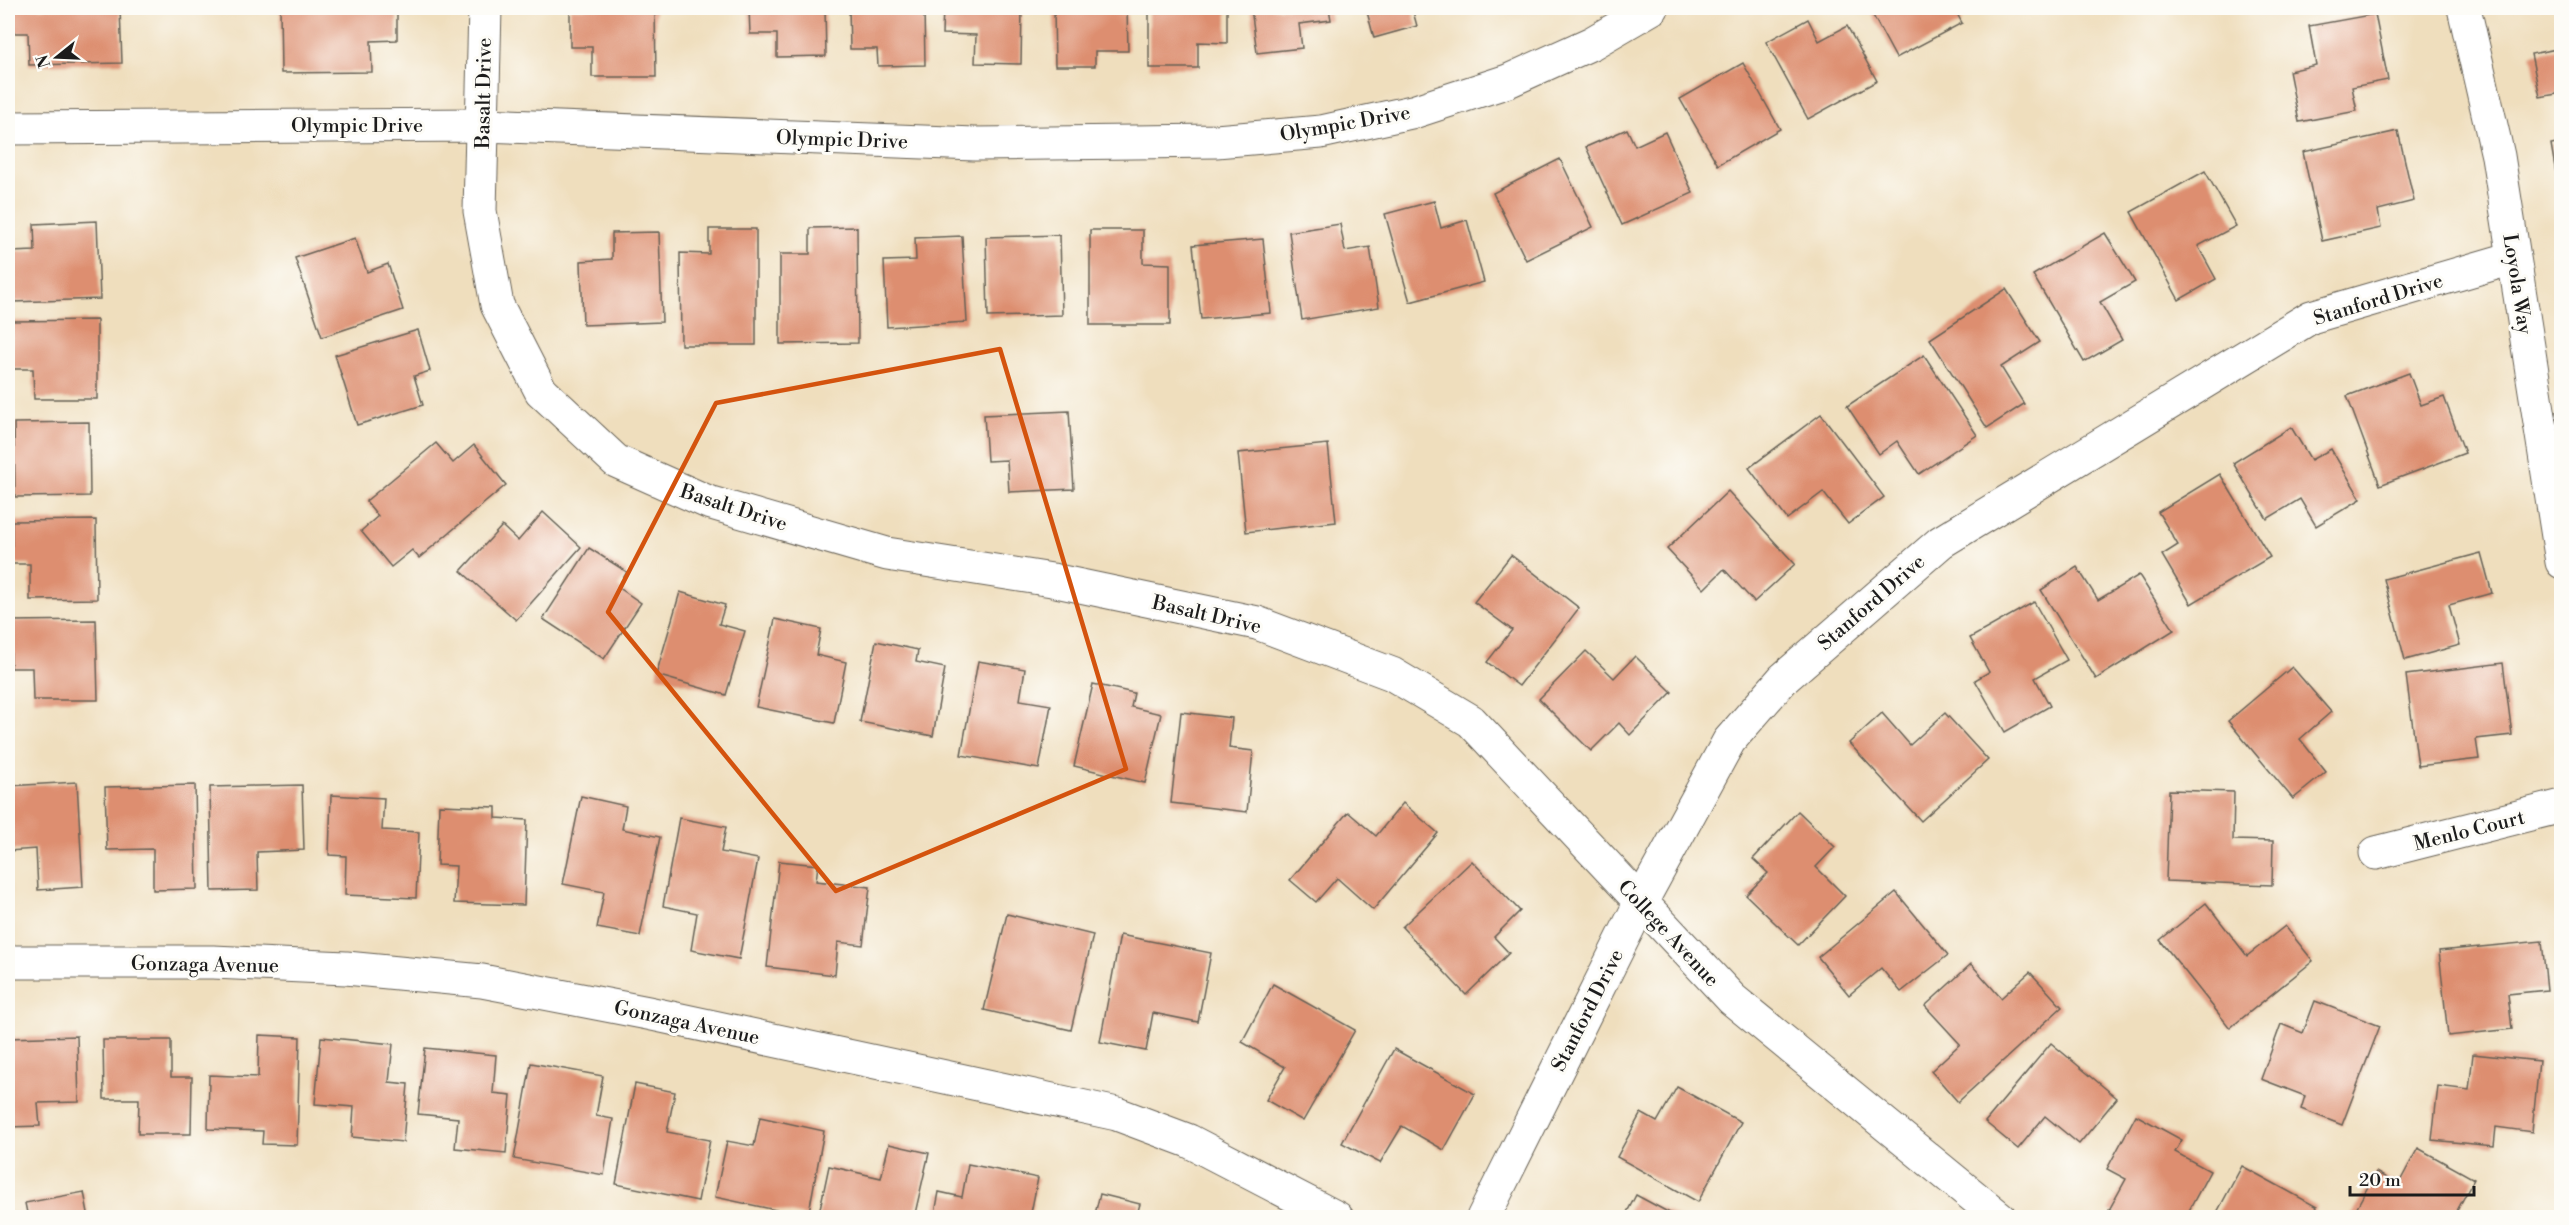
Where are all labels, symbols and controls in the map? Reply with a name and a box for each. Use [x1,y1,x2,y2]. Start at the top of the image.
north arrow [27,27,87,87]
street label: Basalt Drive [471,37,498,150]
text: N [32,52,55,70]
street label: Olympic Drive [1278,101,1412,148]
street label: Olympic Drive [291,114,423,139]
street label: Olympic Drive [775,126,908,155]
street label: Loyola Way [2496,232,2537,337]
street label: Stanford Drive [2311,269,2446,332]
street label: Basalt Drive [676,479,790,537]
street label: Stanford Drive [1813,550,1931,656]
street label: Basalt Drive [1149,591,1264,640]
street label: Menlo Court [2411,806,2528,857]
street label: College Avenue [1612,875,1724,993]
street label: Stanford Drive [1547,945,1630,1076]
street label: Gonzaga Avenue [131,952,279,979]
street label: Gonzaga Avenue [612,996,762,1051]
scale bar [2350,1159,2474,1197]
text: 20 m [2359,1169,2401,1192]

